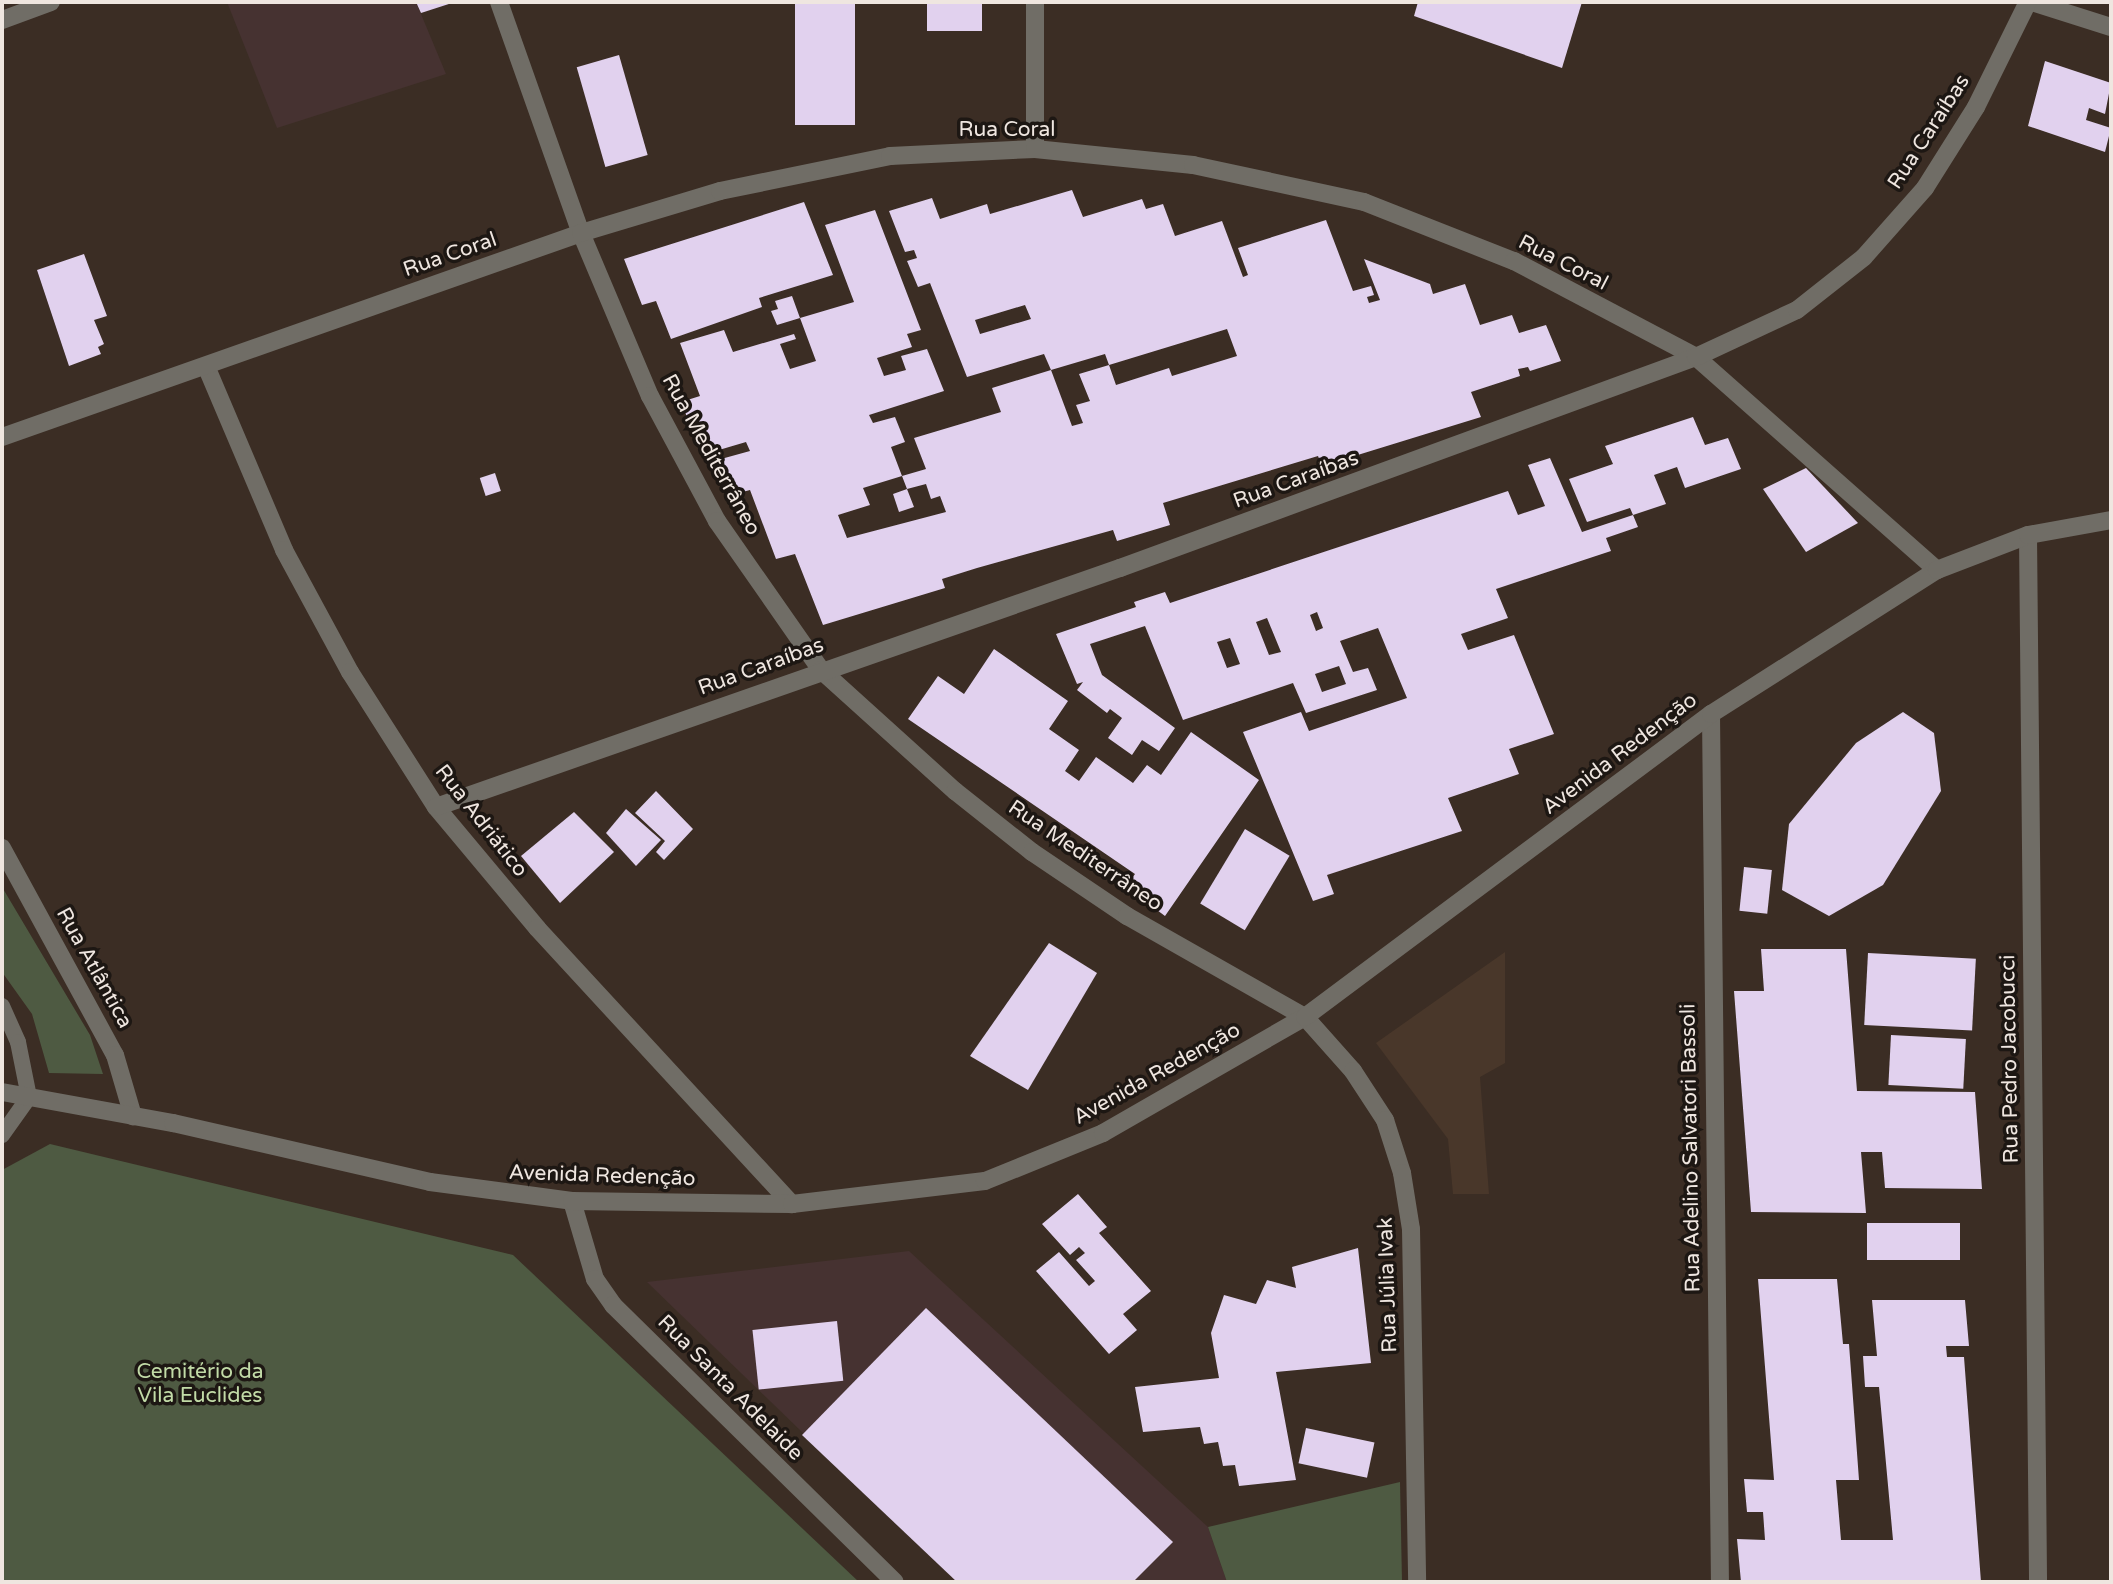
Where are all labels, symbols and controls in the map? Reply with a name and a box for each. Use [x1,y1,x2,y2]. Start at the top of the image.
street label: Rua Caraíbas [1883,70,1975,194]
street label: Rua Coral [958,117,1056,143]
street label: Rua Coral [400,227,500,283]
street label: Rua Coral [1514,230,1612,296]
street label: Rua Mediterrâneo [656,370,766,540]
street label: Rua Caraíbas [1230,446,1362,514]
street label: Rua Caraíbas [695,633,827,701]
street label: Avenida Redenção [1538,688,1702,820]
street label: Rua Adriático [429,760,533,882]
street label: Rua Mediterrâneo [1003,795,1167,917]
street label: Rua Atlântica [50,903,138,1033]
street label: Rua Pedro Jacobucci [1996,954,2024,1164]
street label: Rua Adelino Salvatori Bassoli [1676,1003,1706,1293]
street label: Avenida Redenção [1069,1018,1245,1130]
street label: Avenida Redenção [508,1160,696,1192]
street label: Rua Júlia Ivak [1373,1217,1403,1353]
street label: Rua Santa Adelaide [652,1310,808,1466]
park label: Cemitério da Vila Euclides [137,1359,263,1409]

